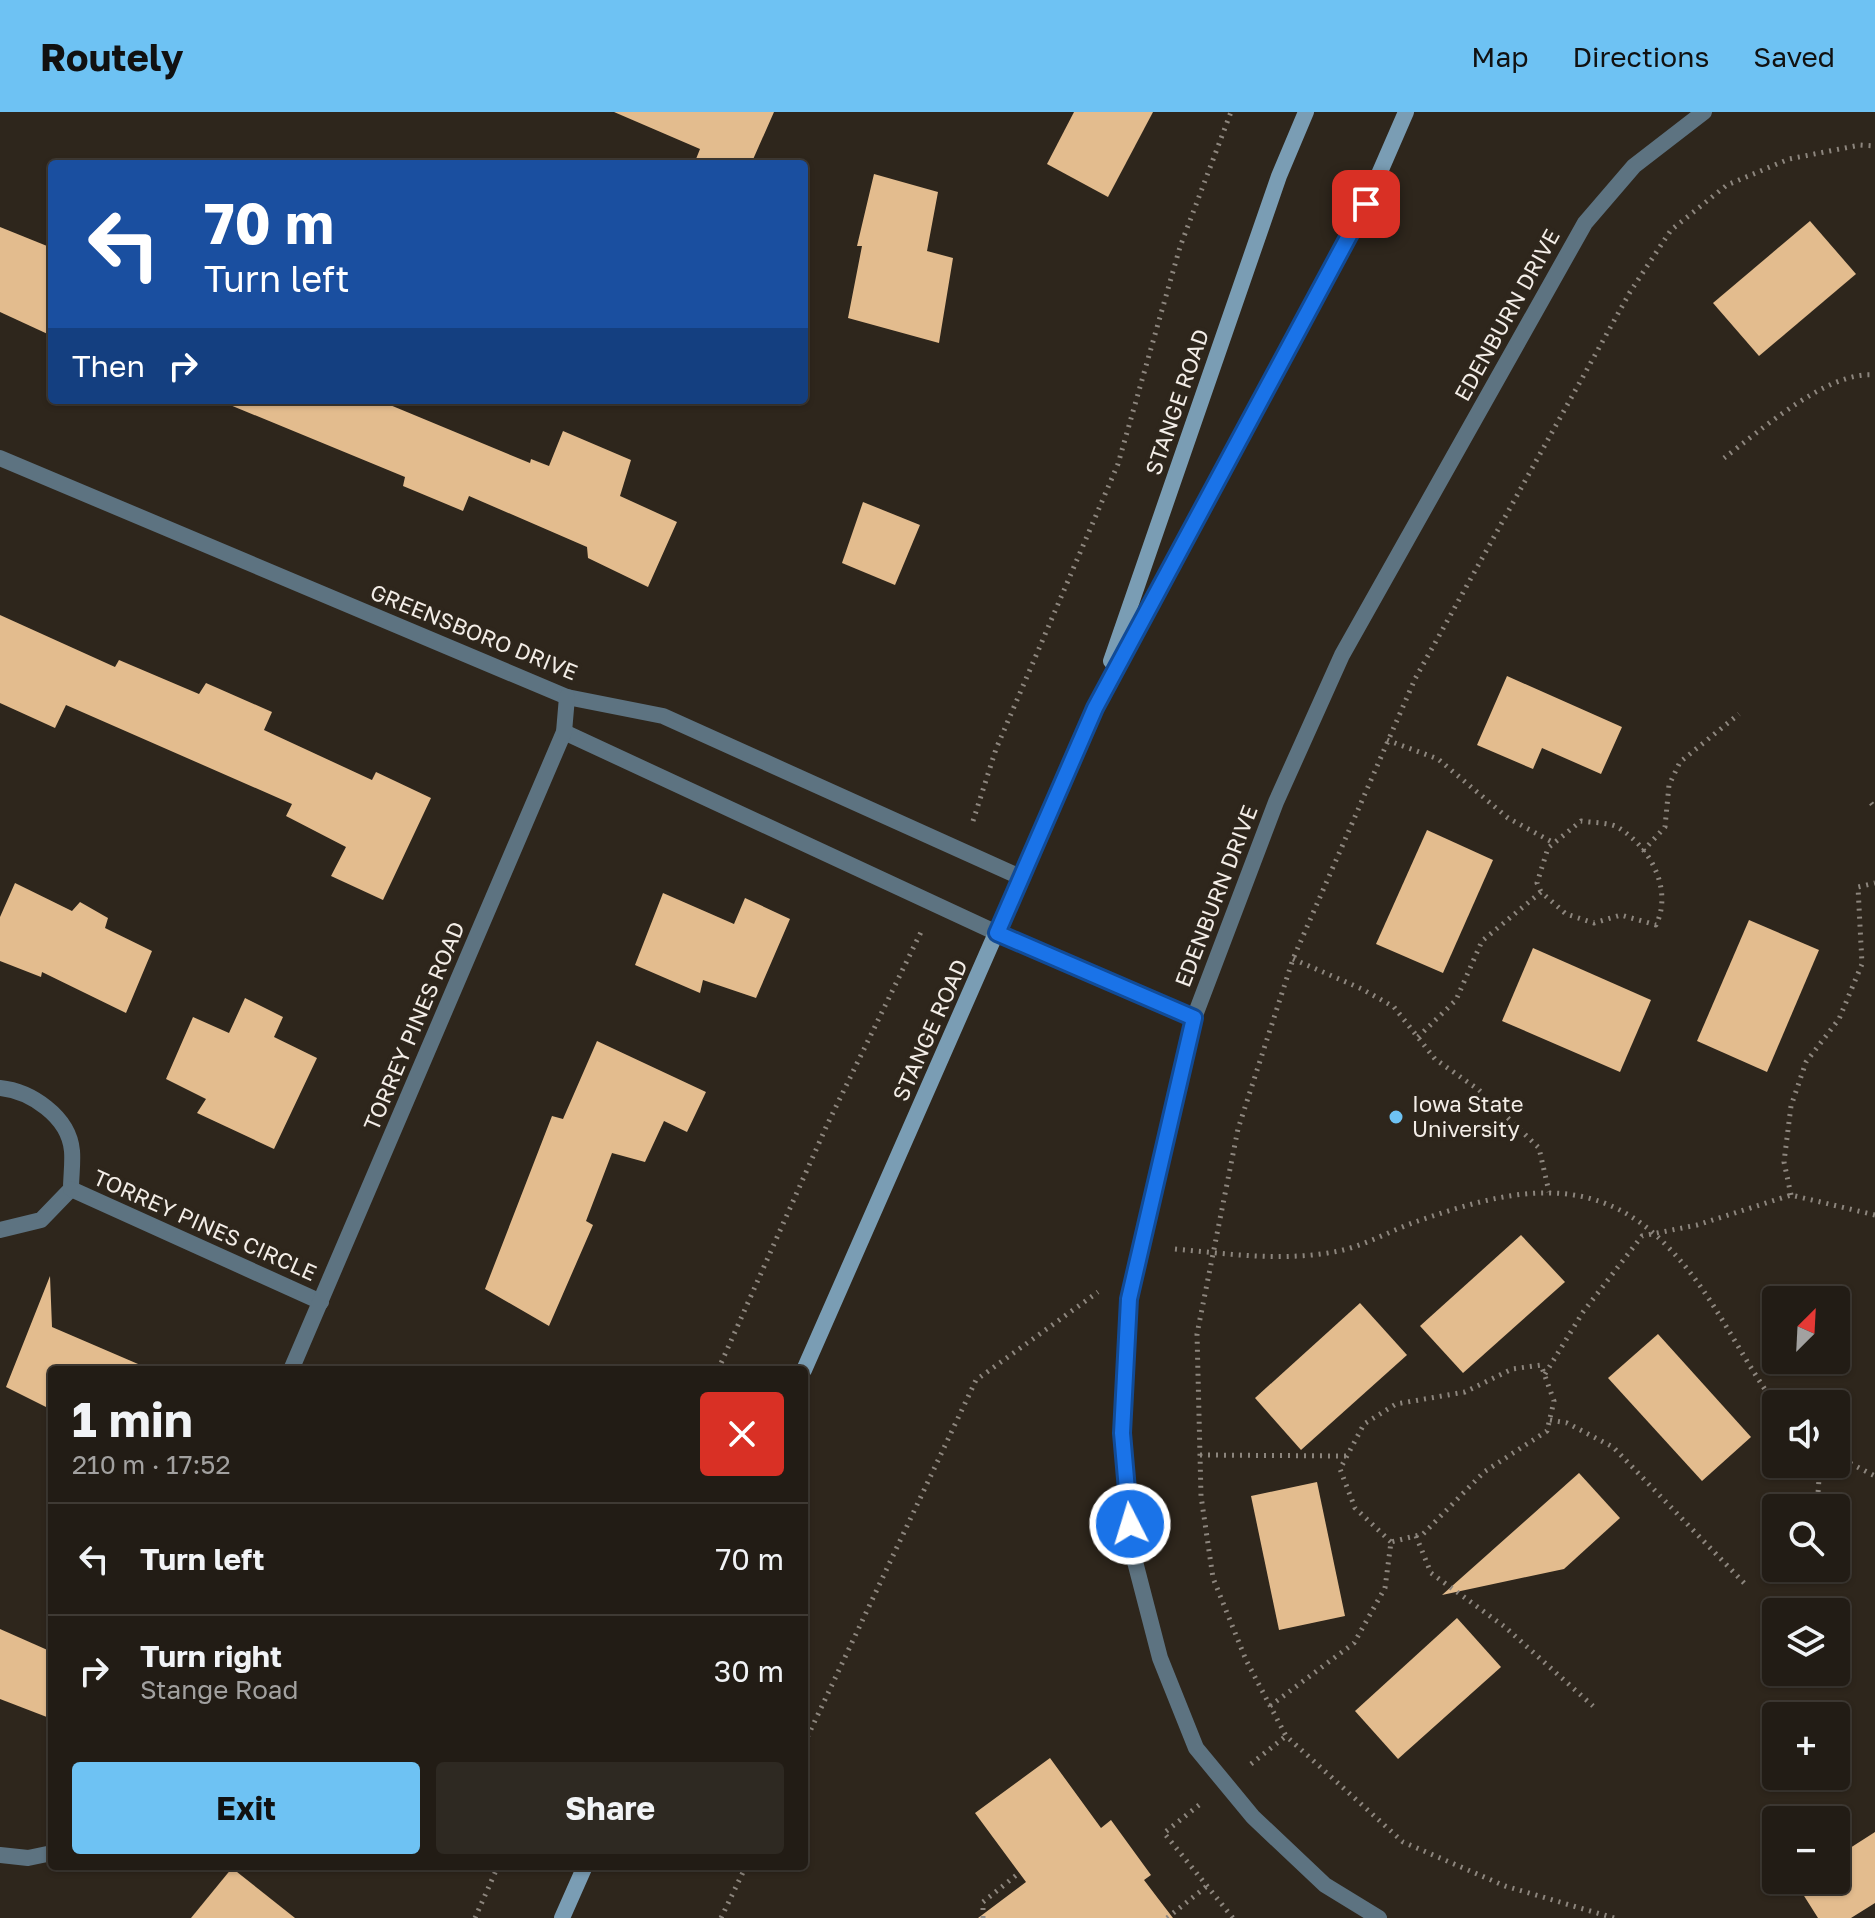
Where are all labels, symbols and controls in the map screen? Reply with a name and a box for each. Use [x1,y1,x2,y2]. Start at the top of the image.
text: Routely [40,34,184,79]
text: Map [1471,40,1528,73]
text: Directions [1572,40,1709,73]
text: Saved [1753,40,1835,73]
pin [1332,170,1400,238]
icon: arrive [1344,182,1388,226]
text: 70 m [204,189,334,256]
icon: left [72,192,176,296]
street label: EDENBURN DRIVE [1448,224,1565,405]
text: Turn left [204,257,350,300]
street label: STANGE ROAD [1139,325,1214,478]
icon: right [161,344,205,388]
text: Then [72,348,145,384]
street label: GREENSBORO DRIVE [367,578,582,685]
street label: EDENBURN DRIVE [1168,801,1263,990]
street label: TORREY PINES ROAD [357,917,470,1134]
street label: STANGE ROAD [886,955,973,1105]
place label: Iowa State University [1412,1090,1523,1142]
marker: Iowa State University [1387,1108,1405,1126]
street label: TORREY PINES CIRCLE [89,1163,321,1286]
north arrow [1762,1286,1850,1374]
map controls [1762,1286,1850,1894]
text: 1 min [72,1390,193,1448]
button: sound [1762,1390,1850,1478]
button: close [700,1392,784,1476]
text: 210 m · 17:52 [72,1449,230,1480]
position arrow [1088,1482,1172,1566]
button: search [1762,1494,1850,1582]
icon: left [72,1537,116,1581]
text: Turn left [140,1541,265,1577]
text: 70 m [715,1541,784,1577]
button: layers [1762,1598,1850,1686]
text: Turn right [140,1638,282,1674]
icon: right [72,1649,116,1693]
text: 30 m [714,1653,784,1689]
text: Stange Road [140,1674,298,1705]
button: + [1762,1702,1850,1790]
button: Exit [72,1762,420,1854]
button: Share [436,1762,784,1854]
button: − [1762,1806,1850,1894]

